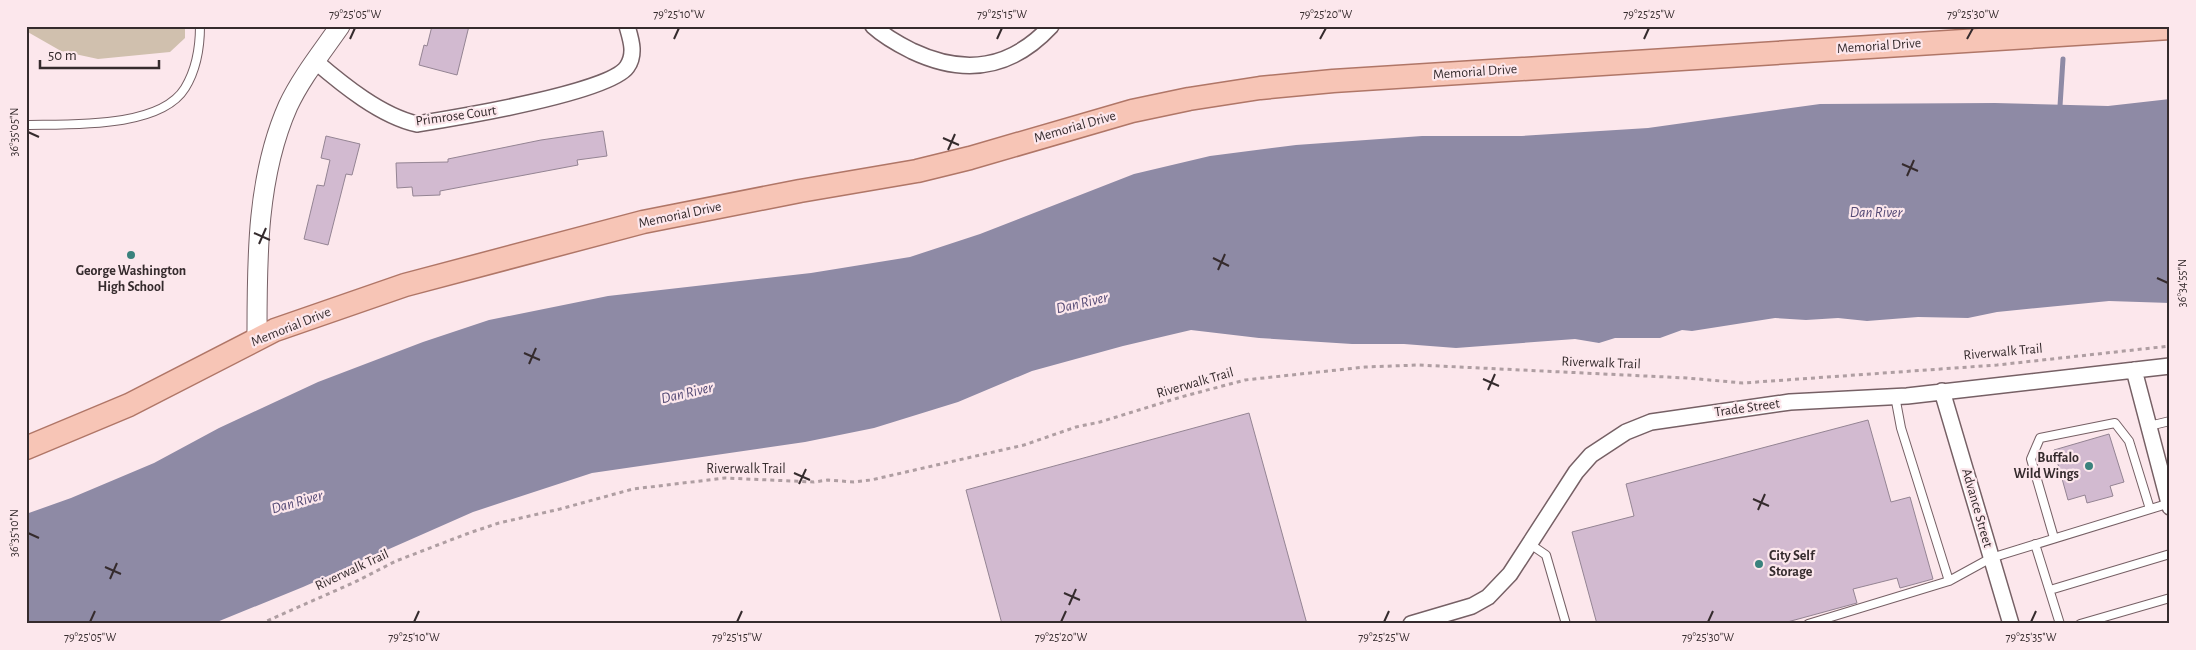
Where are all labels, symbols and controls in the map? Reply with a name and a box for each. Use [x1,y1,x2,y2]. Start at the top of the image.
text: 79°25'05"W [329,8,381,20]
text: 79°25'10"W [653,8,705,20]
text: 79°25'15"W [977,8,1027,20]
text: 79°25'20"W [1300,8,1353,20]
text: 79°25'25"W [1623,8,1675,20]
text: 79°25'30"W [1947,8,1999,20]
street label: Memorial Drive [1836,36,1922,56]
scale bar [40,38,159,70]
text: 50 m [48,48,77,63]
street label: Memorial Drive [1432,62,1518,82]
street label: Primrose Court [415,103,498,129]
text: 36°35'05"N [8,108,20,156]
street label: Memorial Drive [1032,109,1118,145]
street label: Memorial Drive [637,199,723,231]
water label: Dan River [1850,205,1903,220]
marker: George Washington High School [125,249,137,261]
text: 36°34'55"N [2176,259,2188,307]
place label: George Washington High School [76,264,186,294]
water label: Dan River [1055,290,1110,316]
street label: Memorial Drive [249,305,333,349]
street label: Riverwalk Trail [1963,342,2043,362]
street label: Riverwalk Trail [1561,355,1641,371]
street label: Riverwalk Trail [1155,365,1235,401]
water label: Dan River [660,380,715,406]
street label: Trade Street [1713,396,1781,420]
place label: Buffalo Wild Wings [2013,451,2079,481]
marker: Buffalo Wild Wings [2083,460,2095,472]
street label: Riverwalk Trail [706,462,786,476]
street label: Advance Street [1959,467,1995,550]
water label: Dan River [270,487,325,516]
text: 36°35'10"N [8,509,20,557]
street label: Riverwalk Trail [313,547,391,593]
place label: City Self Storage [1769,549,1816,579]
marker: City Self Storage [1753,558,1765,570]
text: 79°25'05"W [64,631,116,643]
text: 79°25'10"W [388,631,440,643]
text: 79°25'15"W [712,631,762,643]
text: 79°25'20"W [1035,631,1088,643]
text: 79°25'25"W [1358,631,1410,643]
text: 79°25'30"W [1682,631,1734,643]
text: 79°25'35"W [2006,631,2057,643]

